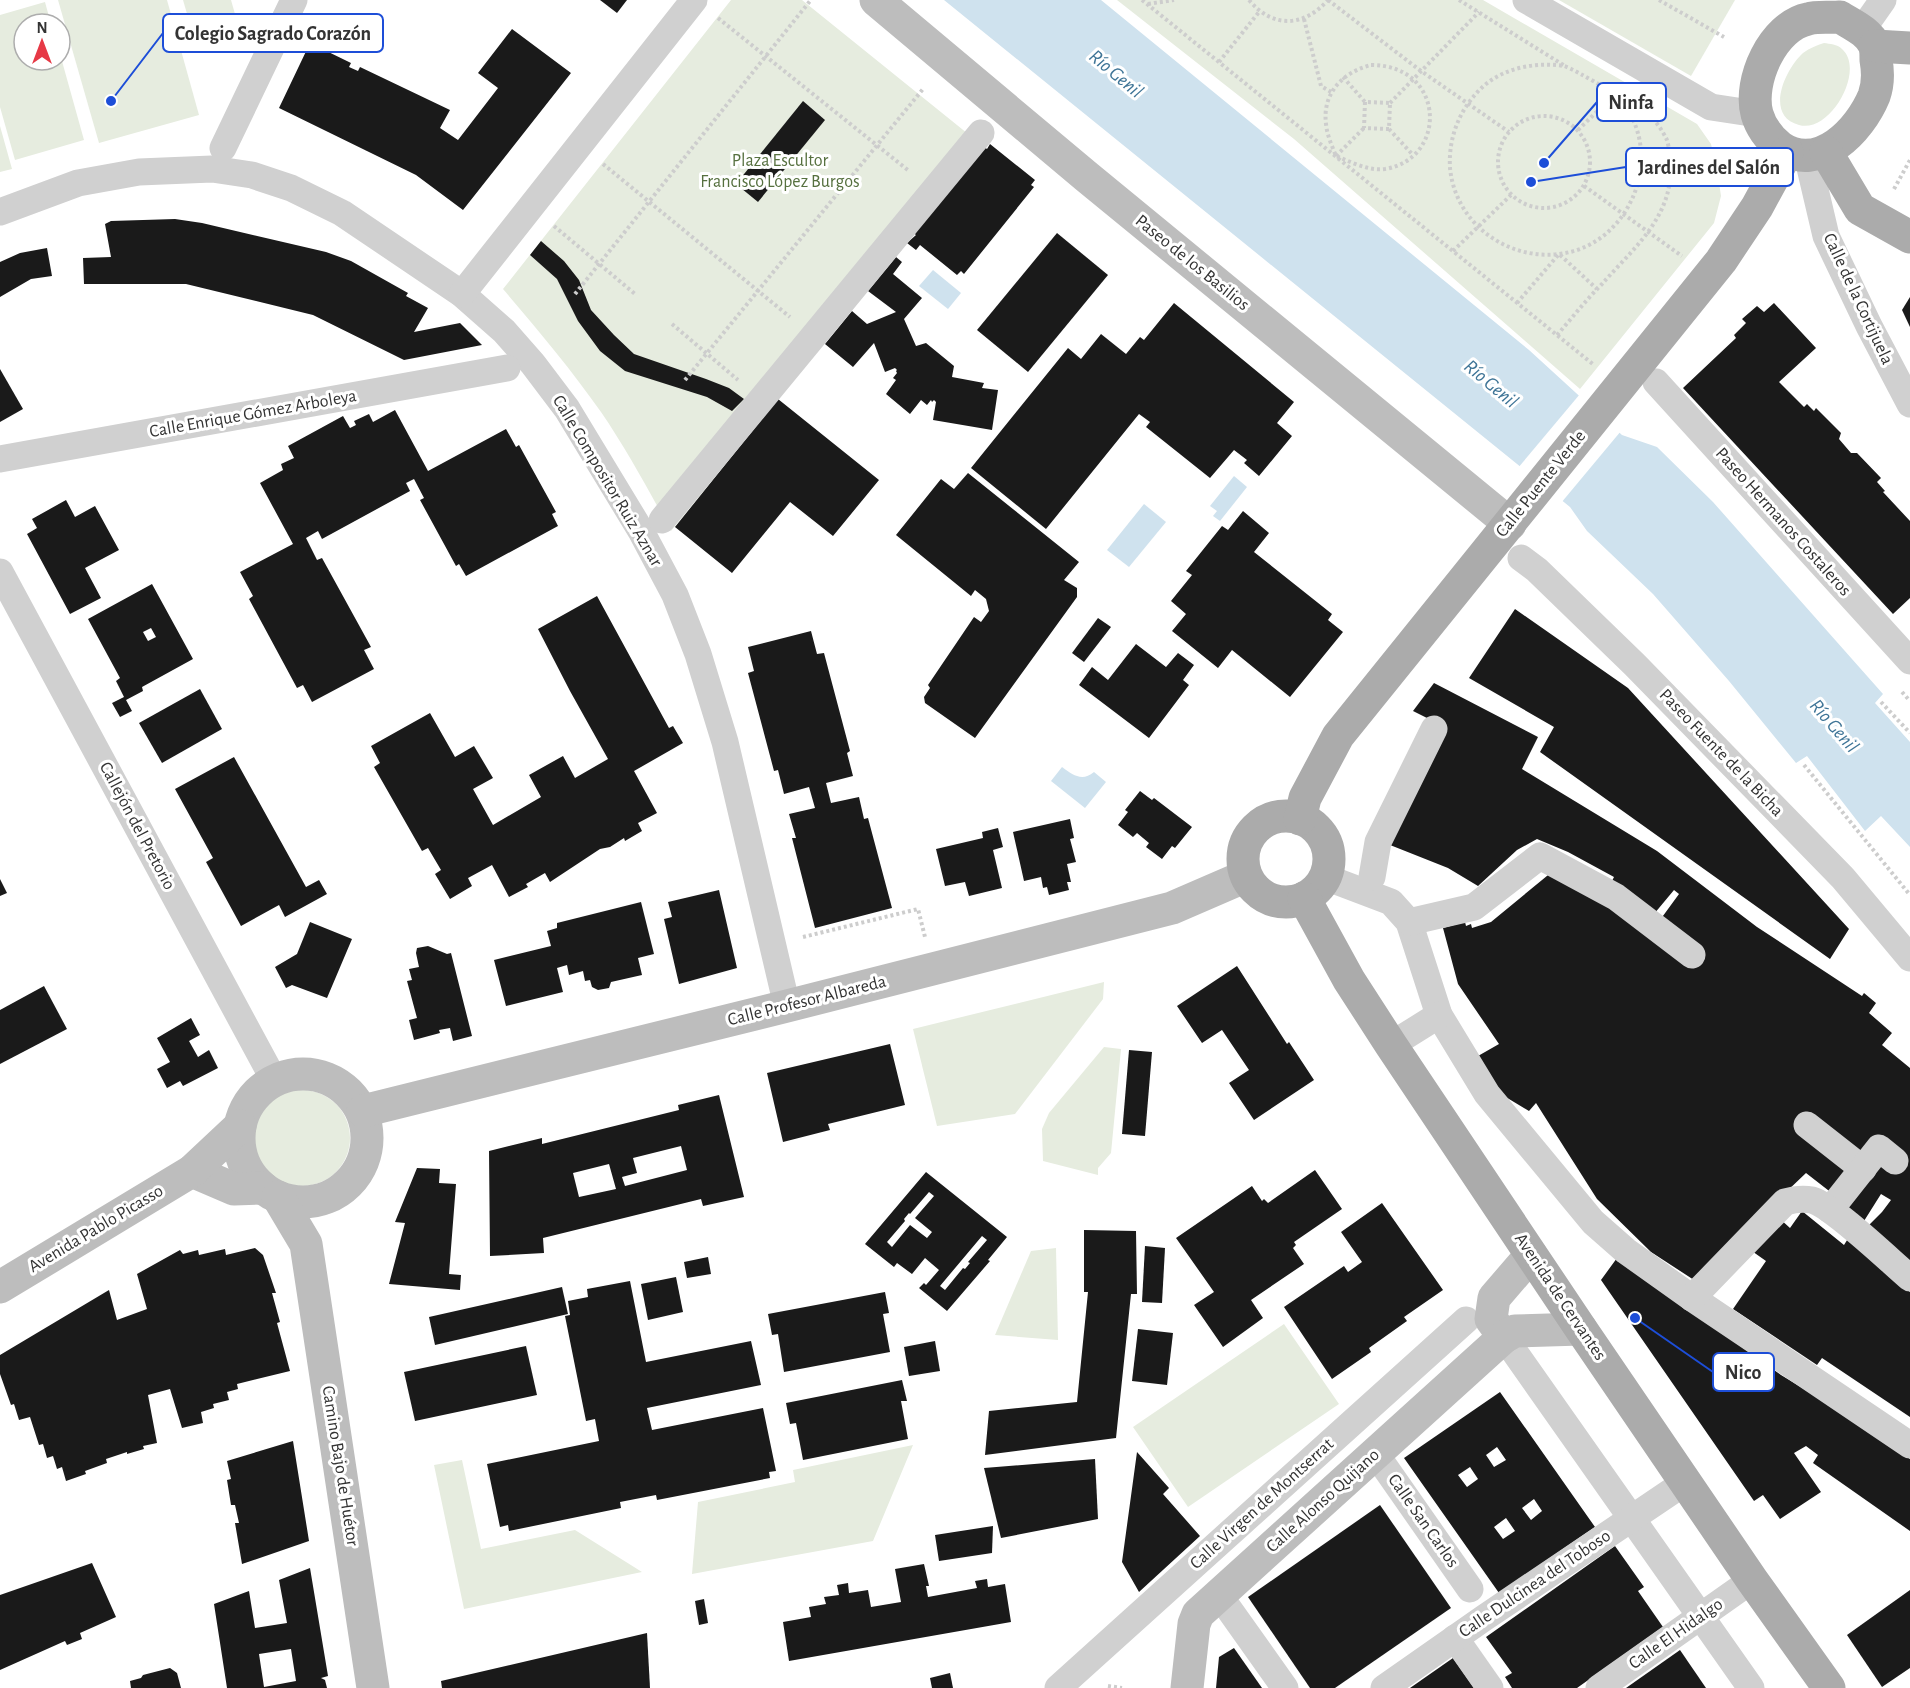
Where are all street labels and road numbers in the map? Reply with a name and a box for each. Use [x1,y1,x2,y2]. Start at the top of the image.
street label: Paseo de los Basilios [1132,212,1252,314]
street label: Calle de la Cortijuela [1820,231,1896,367]
street label: Calle Enrique Gómez Arboleya [148,387,358,441]
street label: Calle Compositor Ruiz Aznar [549,392,665,570]
street label: Calle Puente Verde [1493,427,1589,541]
street label: Paseo Hermanos Costaleros [1712,444,1854,600]
street label: Paseo Fuente de la Bicha [1656,686,1786,820]
street label: Callejón del Pretorio [96,759,178,893]
street label: Calle Profesor Albareda [726,973,888,1029]
street label: Avenida Pablo Picasso [26,1182,167,1276]
street label: Avenida de Cervantes [1511,1230,1609,1364]
street label: Camino Bajo de Huétor [318,1385,362,1548]
street label: Calle Virgen de Montserrat [1187,1435,1337,1573]
street label: Calle Alonso Quijano [1263,1446,1383,1556]
street label: Calle San Carlos [1384,1471,1462,1571]
street label: Calle Dulcinea del Toboso [1456,1527,1614,1641]
street label: Calle El Hidalgo [1626,1595,1726,1673]

